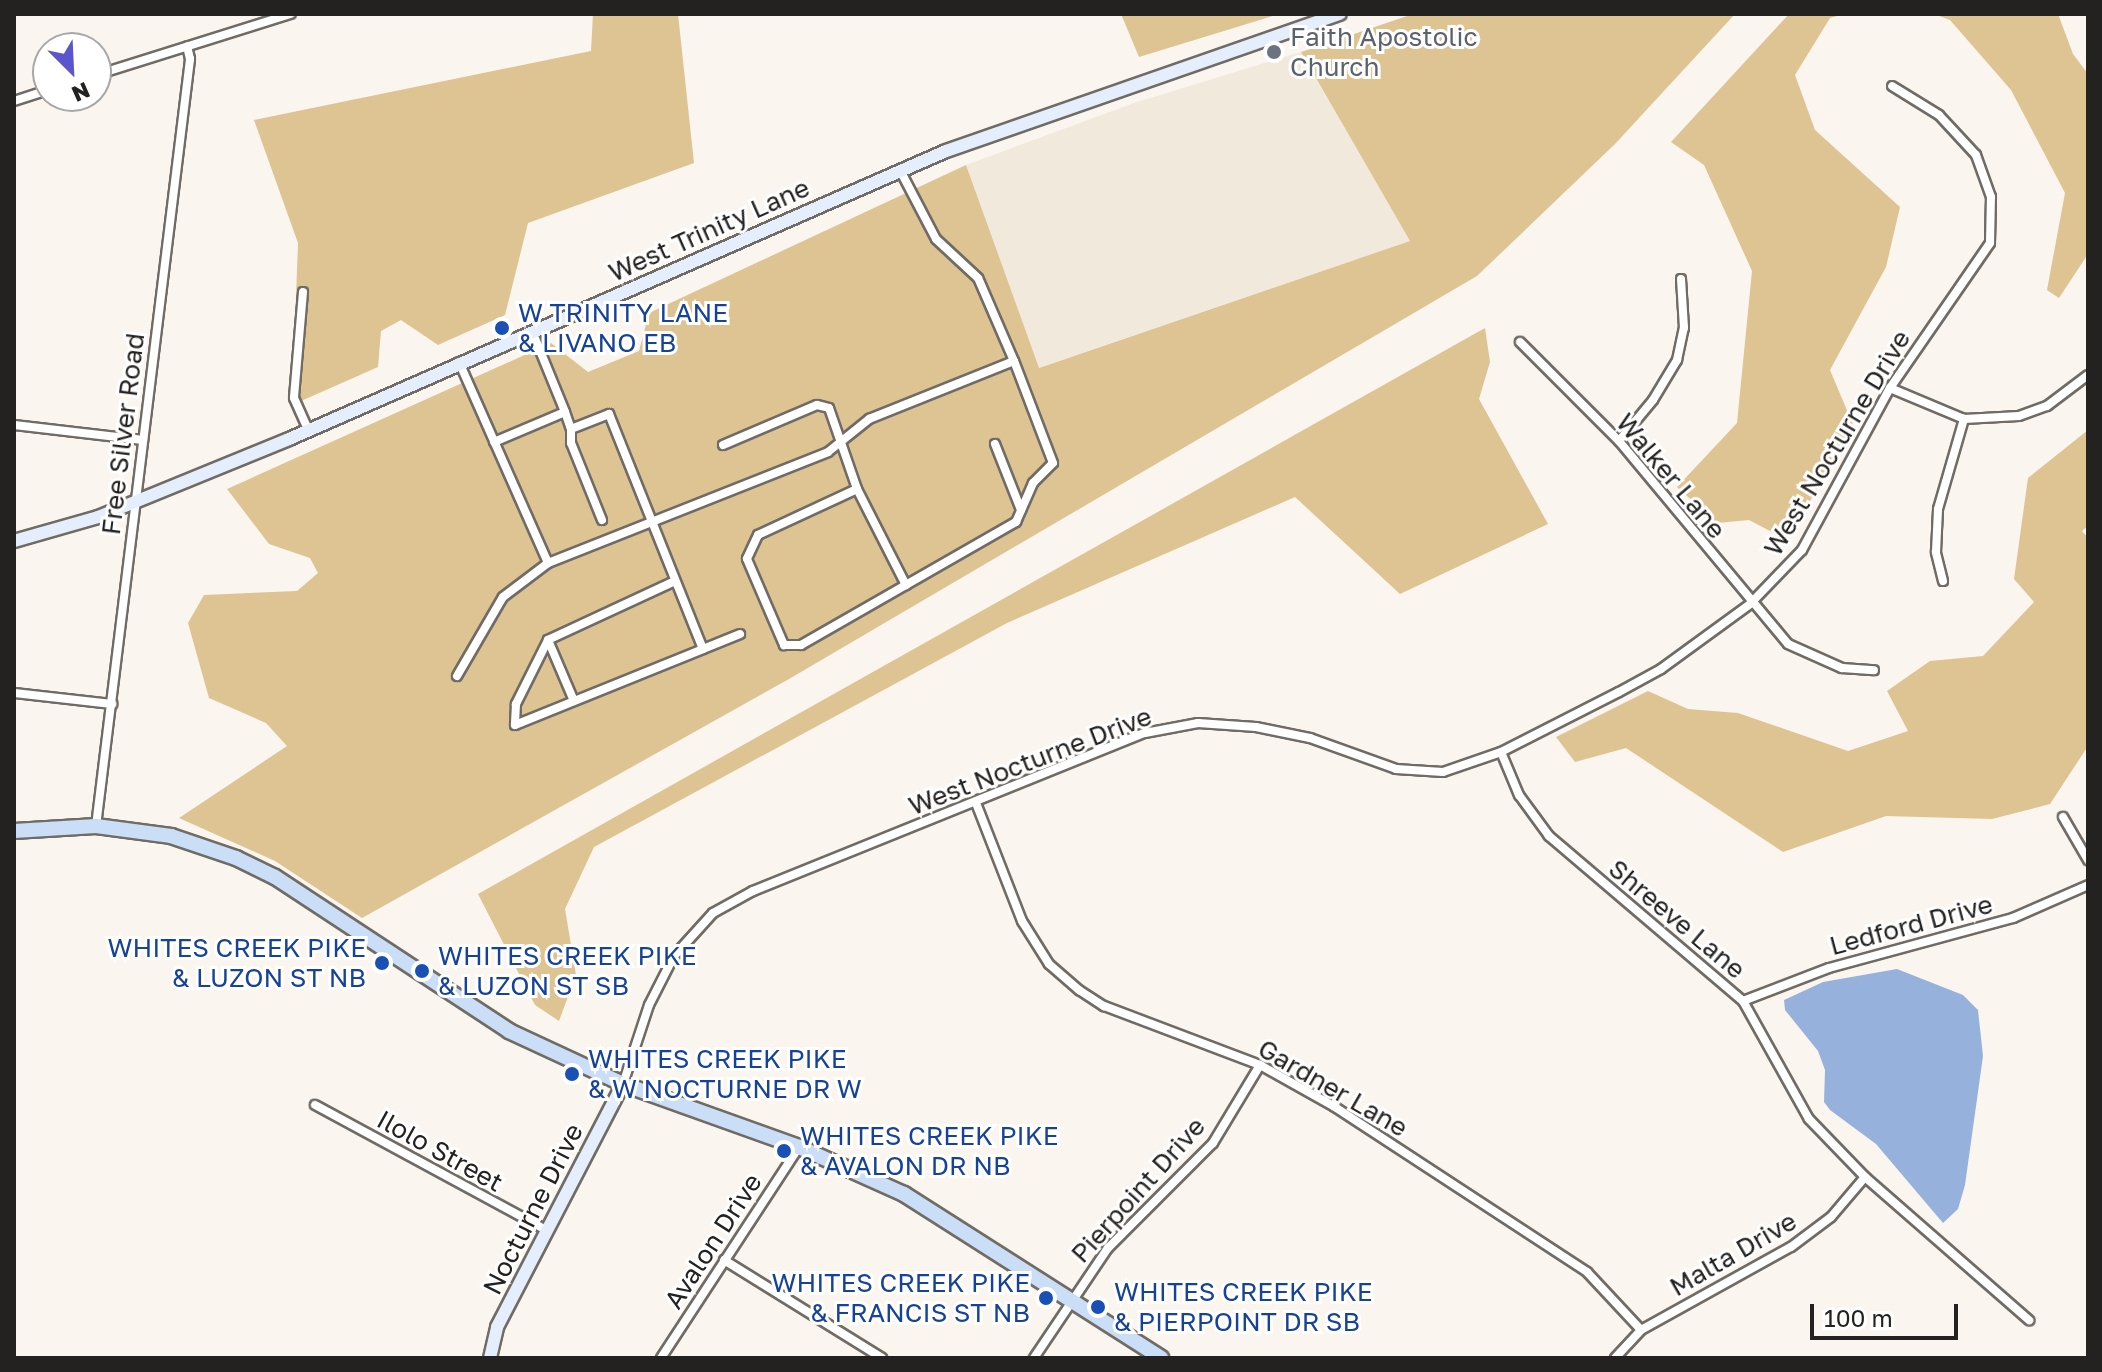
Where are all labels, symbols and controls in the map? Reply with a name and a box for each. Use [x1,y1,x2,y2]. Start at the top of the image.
place label: Faith Apostolic Church [1290,21,1478,82]
north arrow [32,32,112,112]
marker: Faith Apostolic Church [1265,43,1283,61]
text: N [68,77,94,108]
street label: West Trinity Lane [604,172,814,288]
place label: W TRINITY LANE & LIVANO EB [518,297,728,358]
marker: W TRINITY LANE & LIVANO EB [493,319,511,337]
street label: West Nocturne Drive [1757,325,1917,561]
street label: Free Silver Road [95,331,151,537]
street label: Walker Lane [1610,407,1732,545]
street label: West Nocturne Drive [904,700,1156,822]
street label: Shreeve Lane [1602,853,1752,985]
street label: Ledford Drive [1826,888,1996,962]
place label: WHITES CREEK PIKE & LUZON ST NB [107,932,366,994]
place label: WHITES CREEK PIKE & LUZON ST SB [438,940,697,1002]
marker: WHITES CREEK PIKE & LUZON ST NB [373,954,391,972]
marker: WHITES CREEK PIKE & LUZON ST SB [413,962,431,980]
street label: Gardner Lane [1253,1033,1413,1143]
place label: WHITES CREEK PIKE & W NOCTURNE DR W [588,1043,862,1104]
marker: WHITES CREEK PIKE & W NOCTURNE DR W [563,1065,581,1083]
street label: Ilolo Street [372,1104,508,1198]
street label: Pierpoint Drive [1065,1111,1211,1269]
street label: Nocturne Drive [476,1118,590,1300]
place label: WHITES CREEK PIKE & AVALON DR NB [800,1120,1059,1182]
marker: WHITES CREEK PIKE & AVALON DR NB [775,1142,793,1160]
street label: Avalon Drive [658,1168,768,1314]
street label: Malta Drive [1664,1205,1802,1303]
place label: WHITES CREEK PIKE & FRANCIS ST NB [771,1267,1030,1328]
place label: WHITES CREEK PIKE & PIERPOINT DR SB [1114,1276,1373,1338]
scale bar [1814,1288,1962,1338]
marker: WHITES CREEK PIKE & FRANCIS ST NB [1037,1289,1055,1307]
marker: WHITES CREEK PIKE & PIERPOINT DR SB [1089,1298,1107,1316]
text: 100 m [1824,1303,1893,1332]

